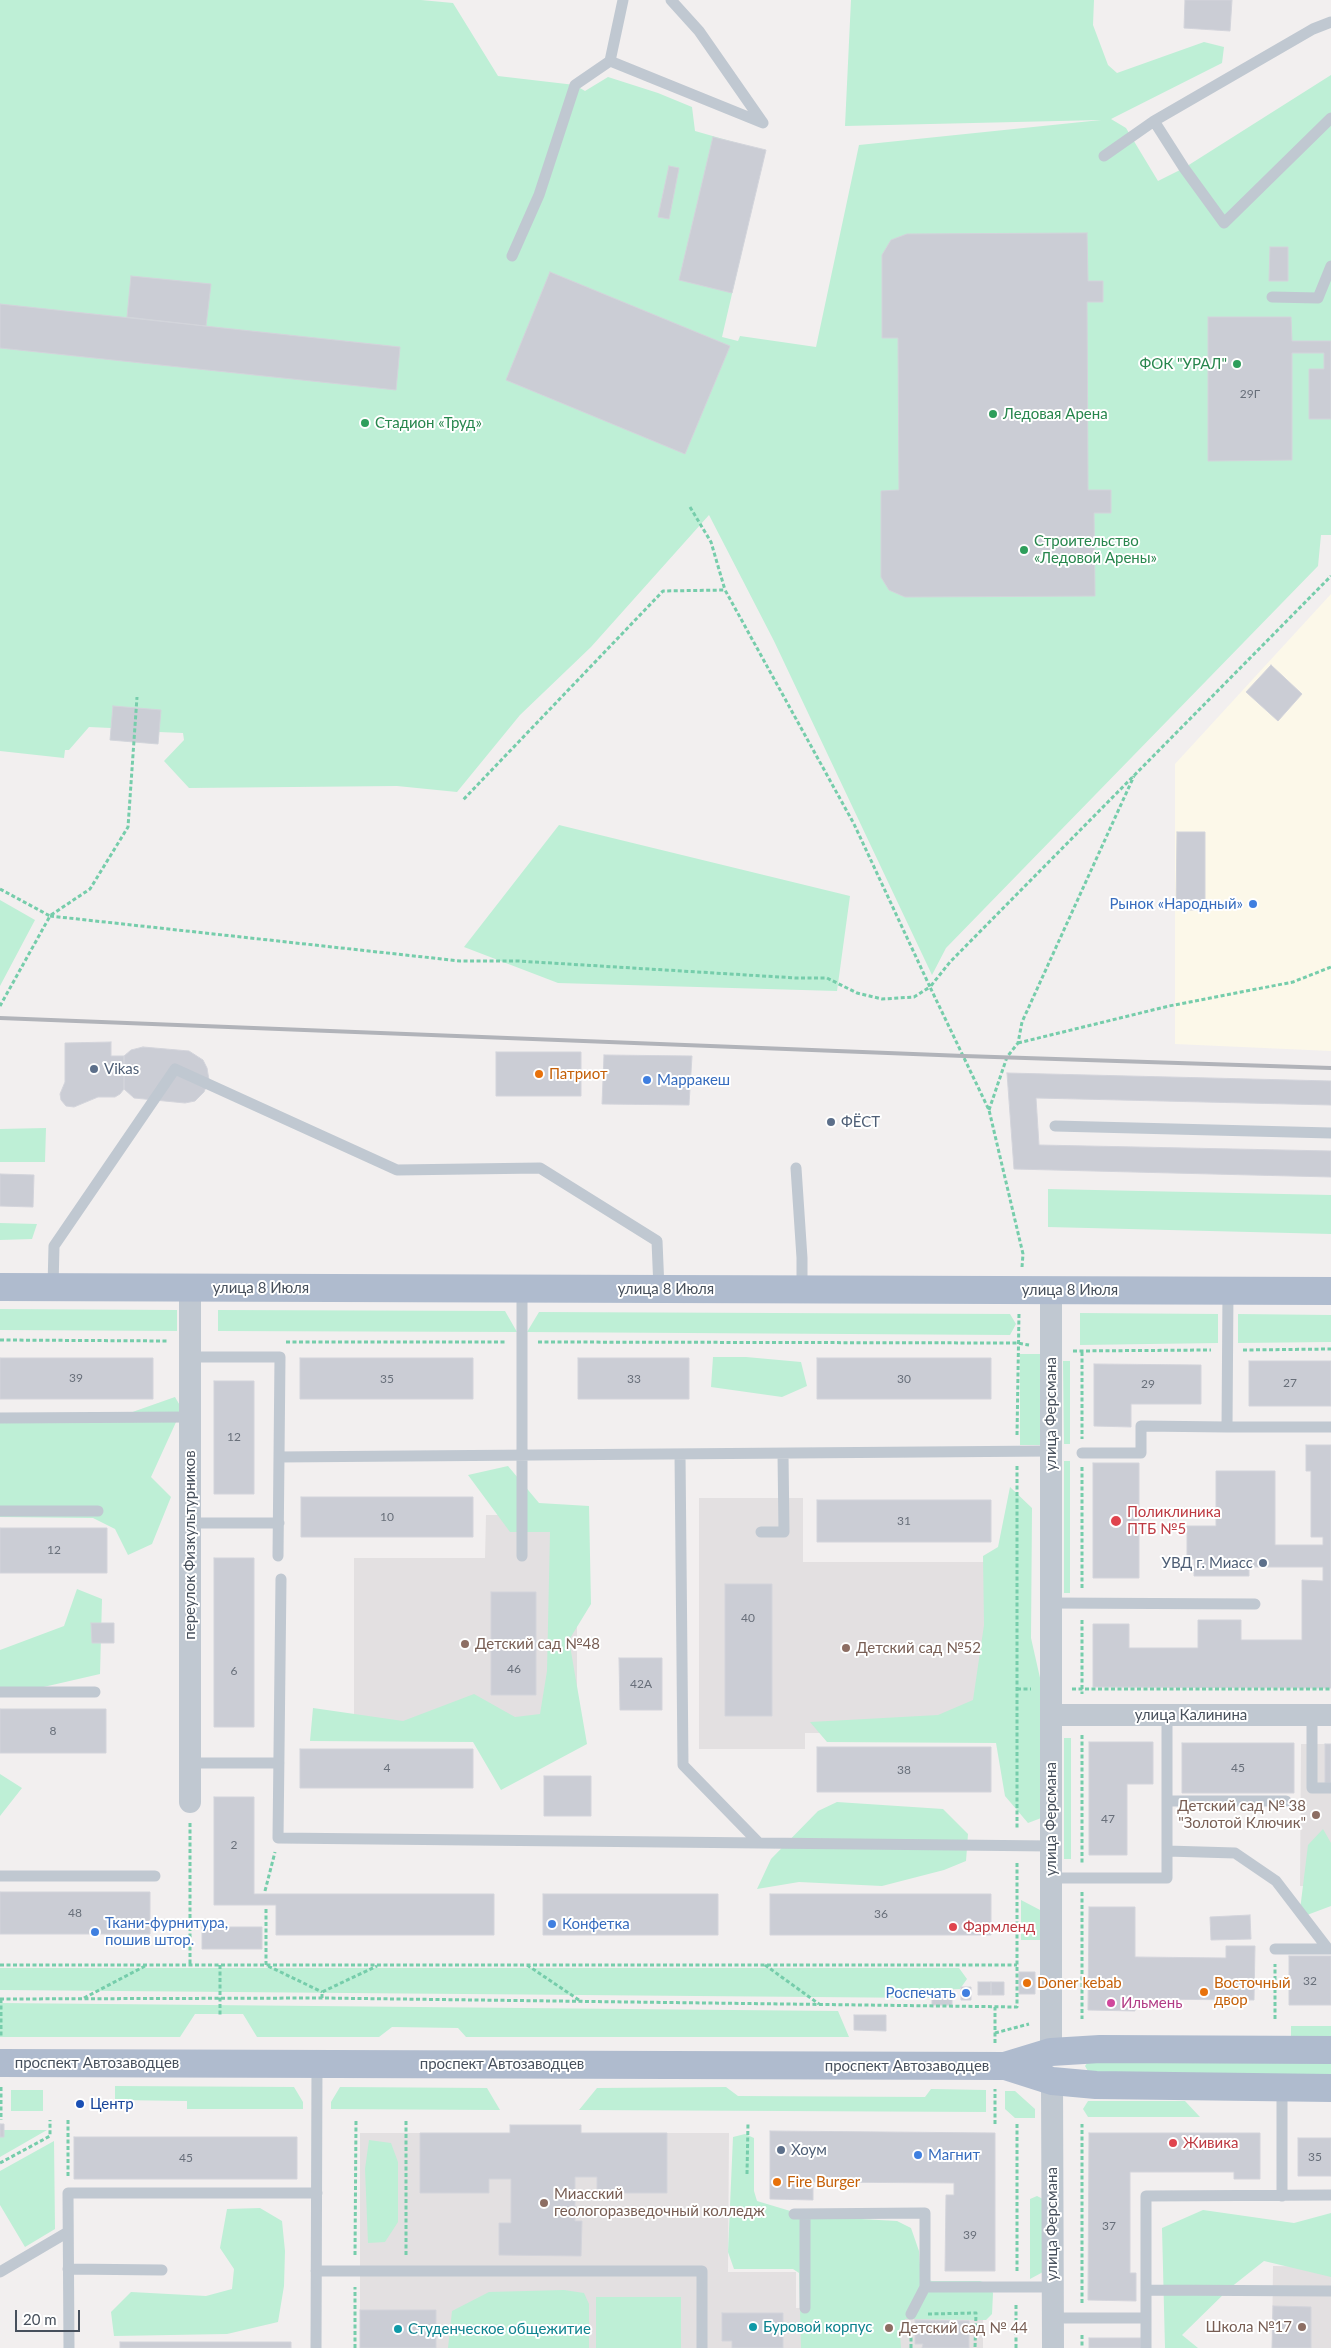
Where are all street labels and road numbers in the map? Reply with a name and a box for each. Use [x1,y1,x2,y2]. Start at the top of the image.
street label: улица 8 Июля [213,1279,309,1297]
street label: улица 8 Июля [618,1280,714,1298]
street label: улица 8 Июля [1022,1281,1118,1299]
street label: улица Ферсмана [1042,1357,1060,1471]
street label: переулок Физкультурников [181,1450,199,1640]
street label: улица Калинина [1135,1706,1247,1724]
street label: улица Ферсмана [1042,1762,1060,1876]
street label: проспект Автозаводцев [15,2054,179,2072]
street label: проспект Автозаводцев [420,2055,584,2073]
street label: проспект Автозаводцев [825,2057,989,2075]
street label: улица Ферсмана [1043,2167,1061,2281]

